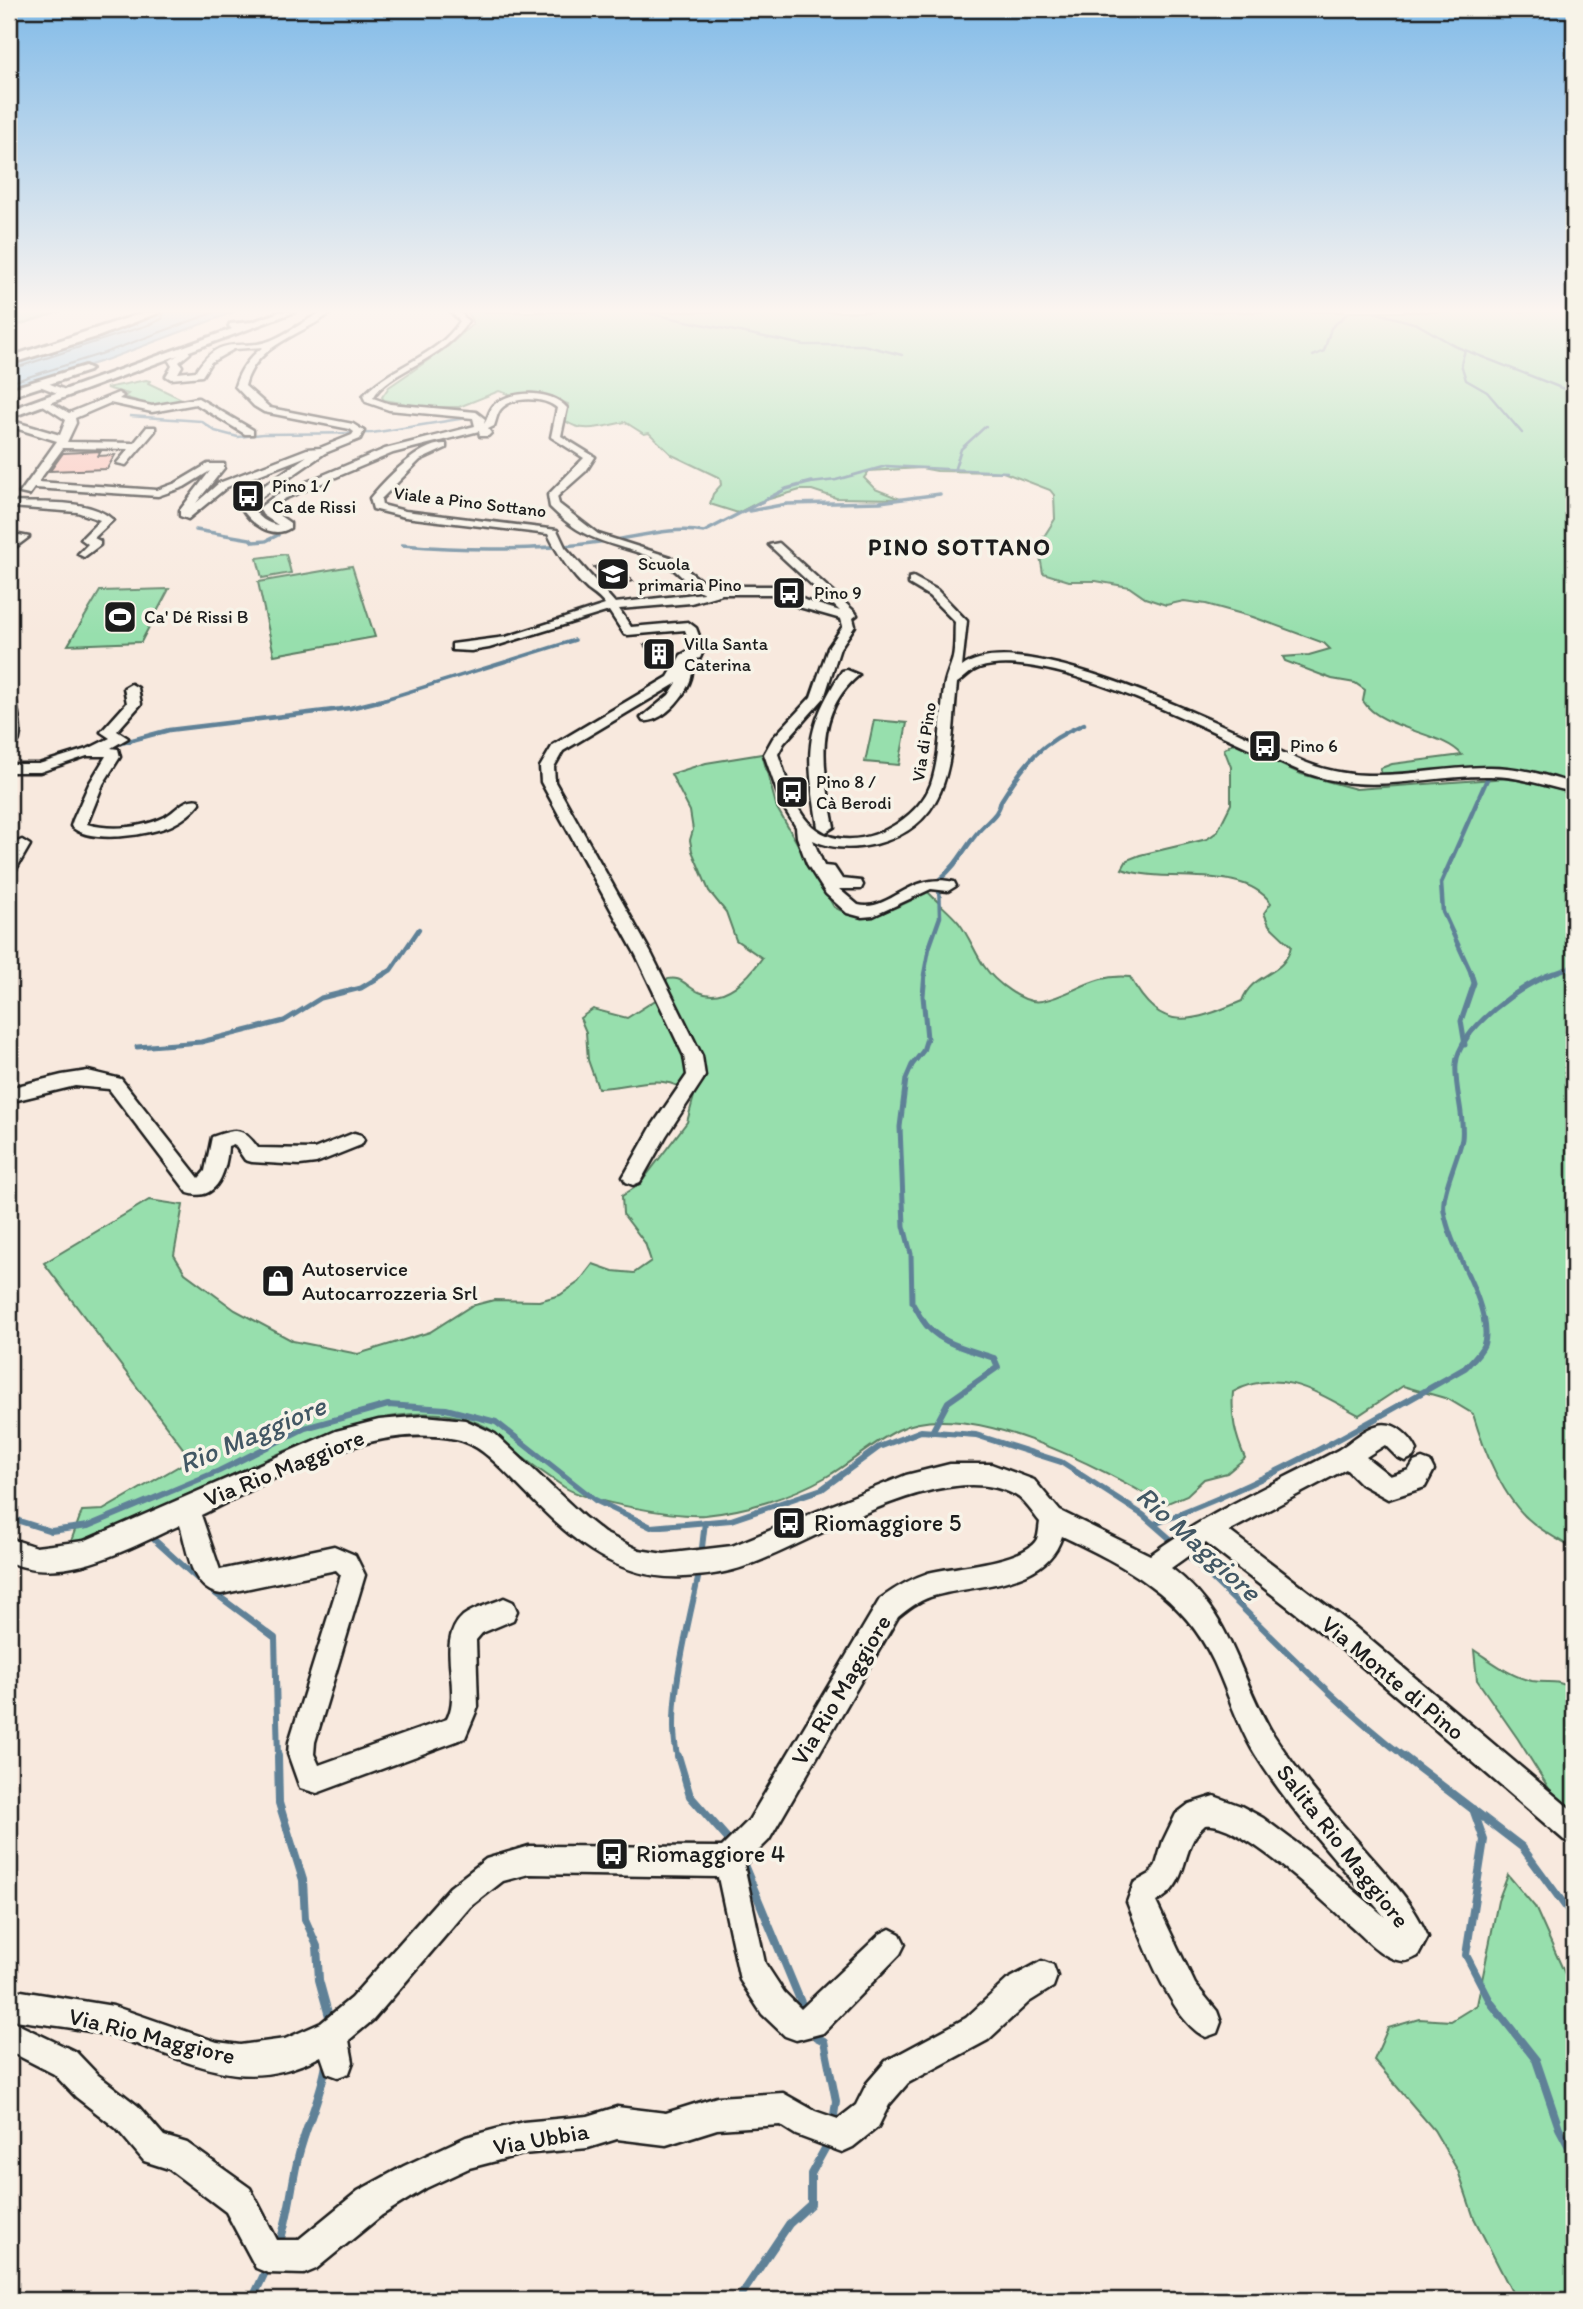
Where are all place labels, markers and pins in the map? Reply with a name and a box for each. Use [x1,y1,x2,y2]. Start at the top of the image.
place label: Pino 1 / Ca de Rissi [272,475,356,518]
bus stop icon: Pino 1 / Ca de Rissi [229,477,267,515]
place label: Scuola primaria Pino [638,553,742,596]
school or university icon: Scuola primaria Pino [594,555,632,593]
bus stop icon: Pino 9 [770,574,808,612]
place label: Pino 9 [814,582,862,604]
sports icon: Ca' Dé Rissi B [101,598,139,636]
place label: Ca' Dé Rissi B [144,606,248,628]
place label: Villa Santa Caterina [684,633,769,676]
building icon: Villa Santa Caterina [640,635,678,673]
bus stop icon: Pino 6 [1246,727,1284,765]
place label: Pino 6 [1290,735,1338,757]
place label: Pino 8 / Cà Berodi [816,771,891,814]
bus stop icon: Pino 8 / Cà Berodi [773,773,811,811]
place label: Autoservice Autocarrozzeria Srl [302,1256,478,1305]
shop icon: Autoservice Autocarrozzeria Srl [259,1262,297,1300]
bus stop icon: Riomaggiore 5 [770,1504,808,1542]
place label: Riomaggiore 5 [814,1508,961,1537]
bus stop icon: Riomaggiore 4 [593,1835,631,1873]
place label: Riomaggiore 4 [636,1839,785,1868]

